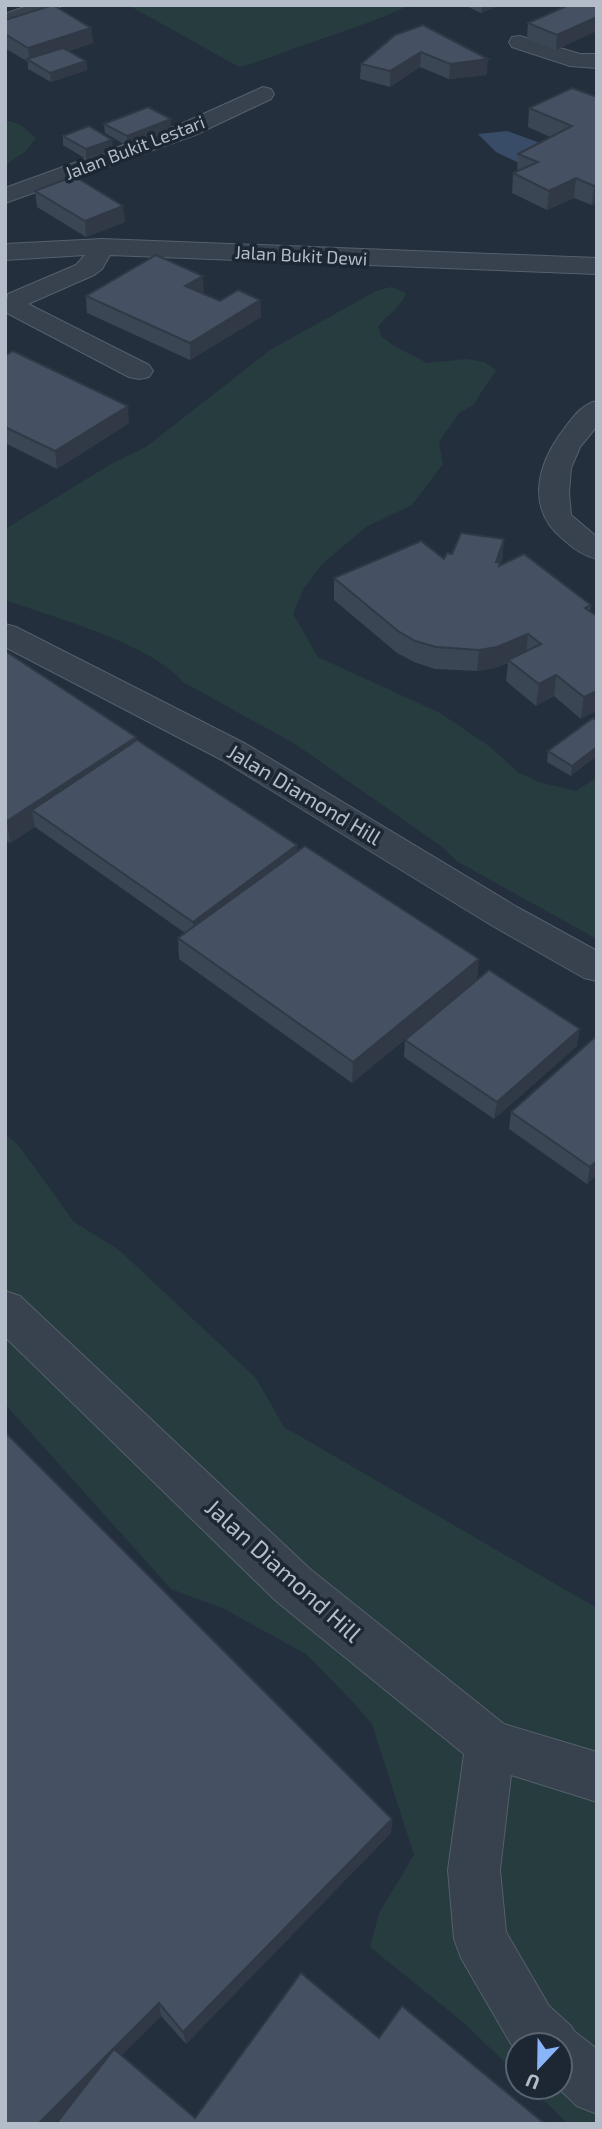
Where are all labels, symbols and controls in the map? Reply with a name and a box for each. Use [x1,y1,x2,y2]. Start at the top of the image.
street label: Jalan Bukit Lestari [62,110,208,184]
street label: Jalan Bukit Dewi [234,241,368,269]
street label: Jalan Diamond Hill [223,738,387,850]
street label: Jalan Diamond Hill [200,1492,368,1648]
north arrow [504,2031,574,2101]
text: U [522,2069,543,2095]

